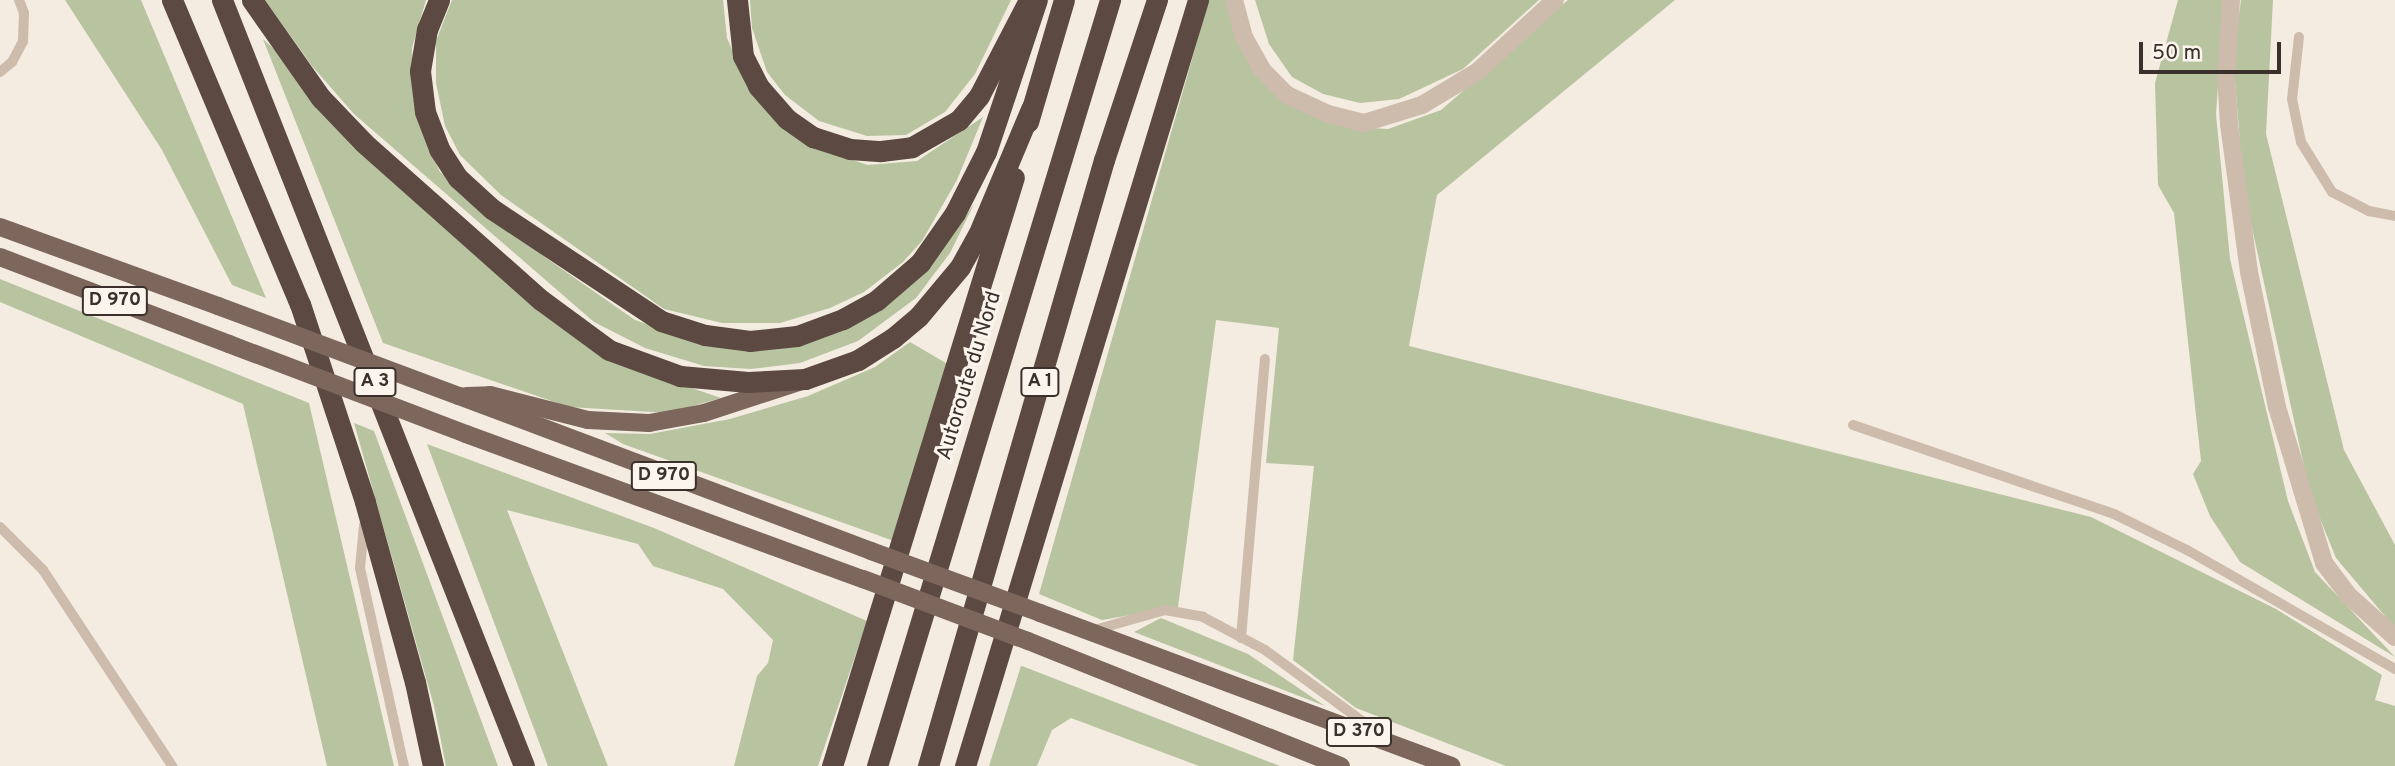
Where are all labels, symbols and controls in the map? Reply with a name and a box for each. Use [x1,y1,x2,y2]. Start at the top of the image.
scale bar [2143,28,2285,72]
text: 50 m [2152,40,2201,67]
road number: D 970 [82,286,148,316]
street label: Autoroute du Nord [932,289,1008,463]
road number: A 3 [352,366,398,398]
road number: A 1 [1019,366,1061,398]
road number: D 970 [631,461,697,491]
road number: D 370 [1326,716,1392,748]

